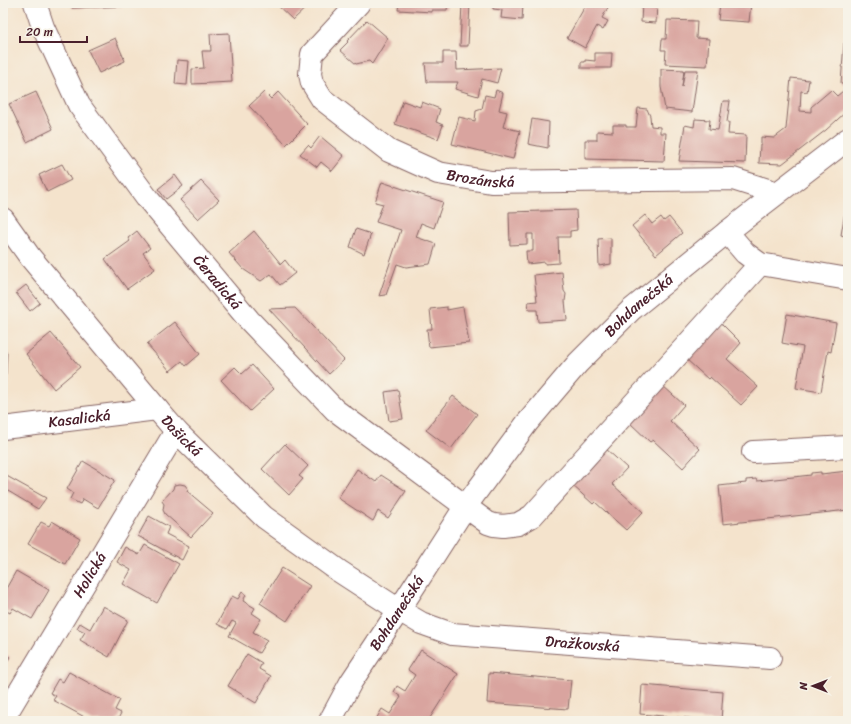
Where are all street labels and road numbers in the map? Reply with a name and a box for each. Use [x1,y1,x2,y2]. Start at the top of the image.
street label: Brozánská [444,162,515,195]
street label: Čeradická [186,248,249,316]
street label: Bohdanečská [598,267,680,343]
street label: Kasalická [47,402,113,435]
street label: Dašická [154,409,209,463]
street label: Holická [66,547,114,603]
street label: Bohdanečská [362,570,431,656]
street label: Dražkovská [544,628,621,660]

